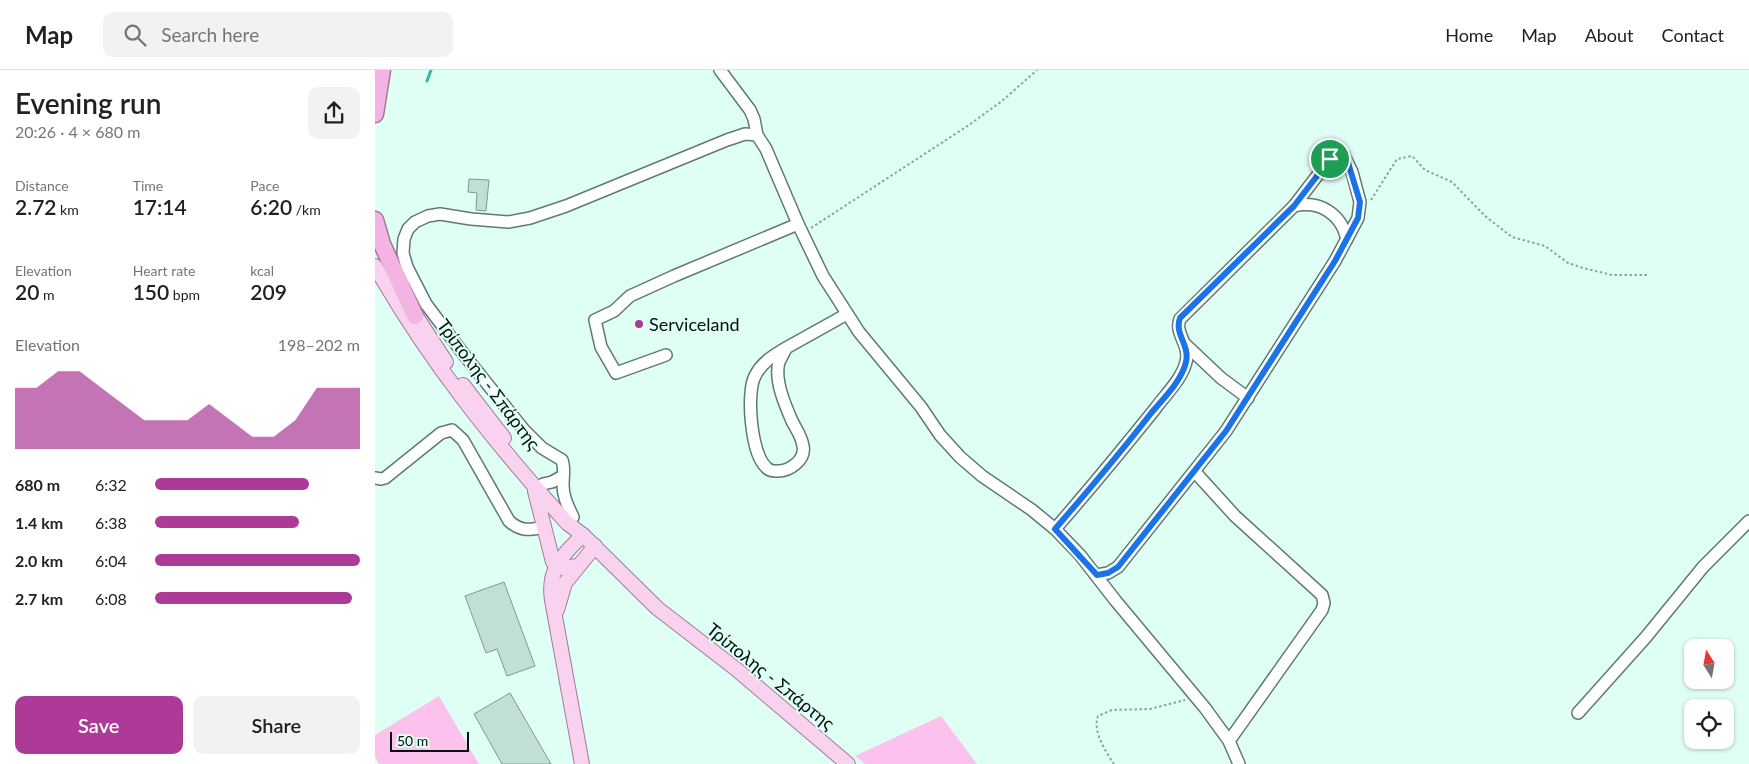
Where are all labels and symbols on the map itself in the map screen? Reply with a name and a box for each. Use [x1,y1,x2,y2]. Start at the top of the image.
pin [1309,138,1351,180]
place label: Serviceland [649,313,740,335]
street label: Τρίπολης - Σπάρτης [433,314,546,454]
marker: Serviceland [633,318,645,330]
street label: Τρίπολης - Σπάρτης [703,618,840,735]
north arrow [1684,639,1734,689]
scale bar [390,729,469,752]

